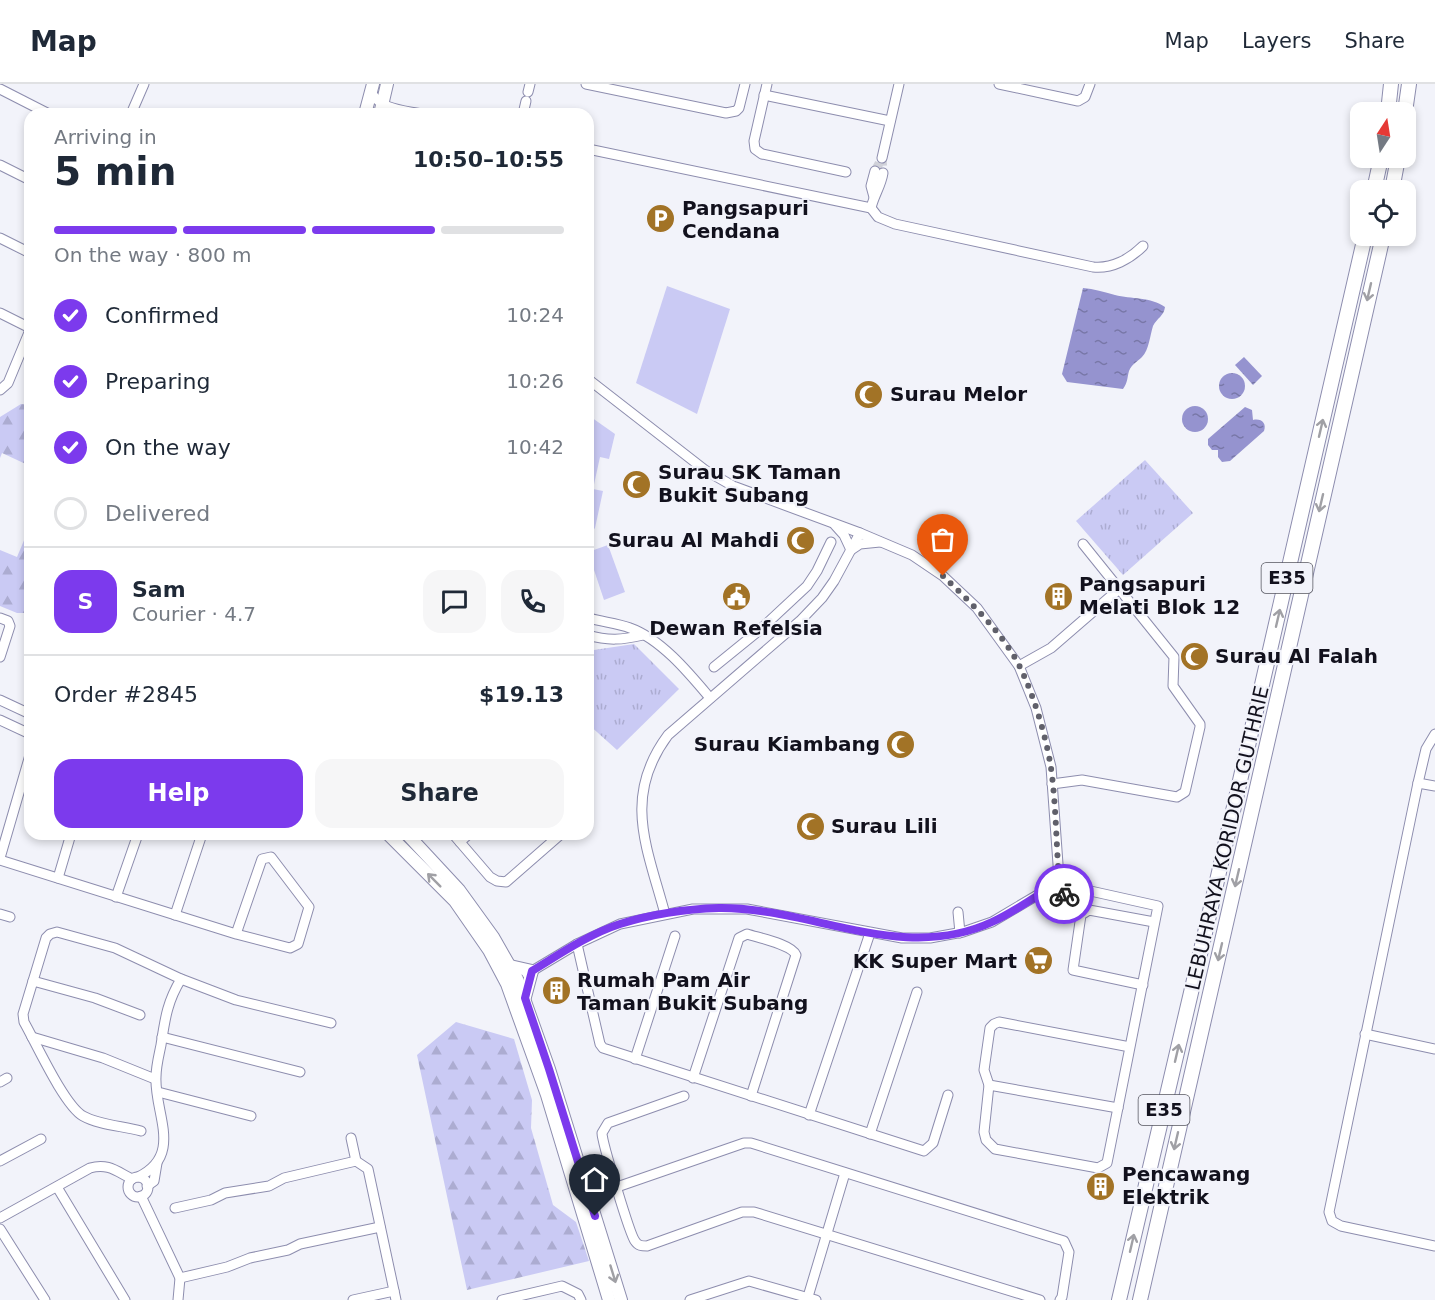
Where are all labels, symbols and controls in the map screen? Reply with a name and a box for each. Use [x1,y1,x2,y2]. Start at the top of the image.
text: Map [30,25,97,58]
text: Map [1165,29,1209,53]
text: Layers [1242,29,1311,53]
text: Share [1344,29,1405,53]
north arrow [1350,102,1416,168]
map controls [1350,102,1416,246]
text: Arriving in [54,125,157,149]
text: 10:50–10:55 [413,147,564,172]
text: 5 min [54,149,176,194]
button: locate [1350,180,1416,246]
place label: Pangsapuri Cendana [682,196,809,243]
parking icon: Pangsapuri Cendana [645,203,677,235]
text: On the way · 800 m [54,243,252,267]
one-way arrow [1363,283,1375,302]
icon: check [54,299,87,332]
text: Confirmed [105,303,219,328]
text: 10:24 [506,303,564,327]
icon: check [54,365,87,398]
text: Preparing [105,369,211,394]
text: 10:26 [506,369,564,393]
mosque icon: Surau Melor [853,378,885,410]
place label: Surau Melor [890,382,1027,406]
one-way arrow [1316,418,1328,437]
icon: check [54,431,87,464]
text: On the way [105,435,231,460]
text: 10:42 [506,435,564,459]
place label: Surau SK Taman Bukit Subang [658,460,841,507]
mosque icon: Surau SK Taman Bukit Subang [621,468,653,500]
one-way arrow [1315,493,1326,512]
text: Delivered [105,501,210,526]
pin [917,514,968,576]
icon: bag [926,523,959,556]
mosque icon: Surau Al Mahdi [784,524,816,556]
place label: Surau Al Mahdi [608,528,779,552]
road number: E35 [1262,563,1312,593]
button: chat [423,570,486,633]
button: phone [501,570,564,633]
place label: Pangsapuri Melati Blok 12 [1079,572,1240,619]
text: Sam [132,577,186,602]
building icon: Pangsapuri Melati Blok 12 [1042,580,1074,612]
public building icon: Dewan Refelsia [720,581,752,613]
text: S [78,589,93,614]
text: Courier · 4.7 [132,602,256,626]
one-way arrow [1272,608,1284,627]
place label: Dewan Refelsia [649,616,823,640]
mosque icon: Surau Al Falah [1178,640,1210,672]
place label: Surau Al Falah [1215,644,1378,668]
text: Order #2845 [54,682,198,707]
text: $19.13 [479,682,564,707]
street label: LEBUHRAYA KORIDOR GUTHRIE [1180,683,1274,993]
mosque icon: Surau Kiambang [885,728,917,760]
place label: Surau Kiambang [694,732,880,756]
button: Help [54,759,303,828]
button: Share [315,759,564,828]
mosque icon: Surau Lili [794,810,826,842]
place label: Surau Lili [831,814,938,838]
courier [1034,864,1094,924]
one-way arrow [1231,867,1242,887]
one-way arrow [427,872,442,887]
icon: bike [1048,878,1081,911]
one-way arrow [1213,942,1225,961]
supermarket icon: KK Super Mart [1022,945,1054,977]
place label: KK Super Mart [853,949,1017,973]
place label: Rumah Pam Air Taman Bukit Subang [577,968,808,1015]
building icon: Rumah Pam Air Taman Bukit Subang [540,975,572,1007]
one-way arrow [1172,1044,1183,1063]
road number: E35 [1138,1095,1190,1125]
one-way arrow [1170,1131,1182,1150]
pin [569,1154,620,1216]
place label: Pencawang Elektrik [1122,1162,1250,1209]
icon: home [578,1163,611,1196]
building icon: Pencawang Elektrik [1085,1170,1117,1202]
one-way arrow [1127,1234,1139,1253]
one-way arrow [608,1264,619,1283]

